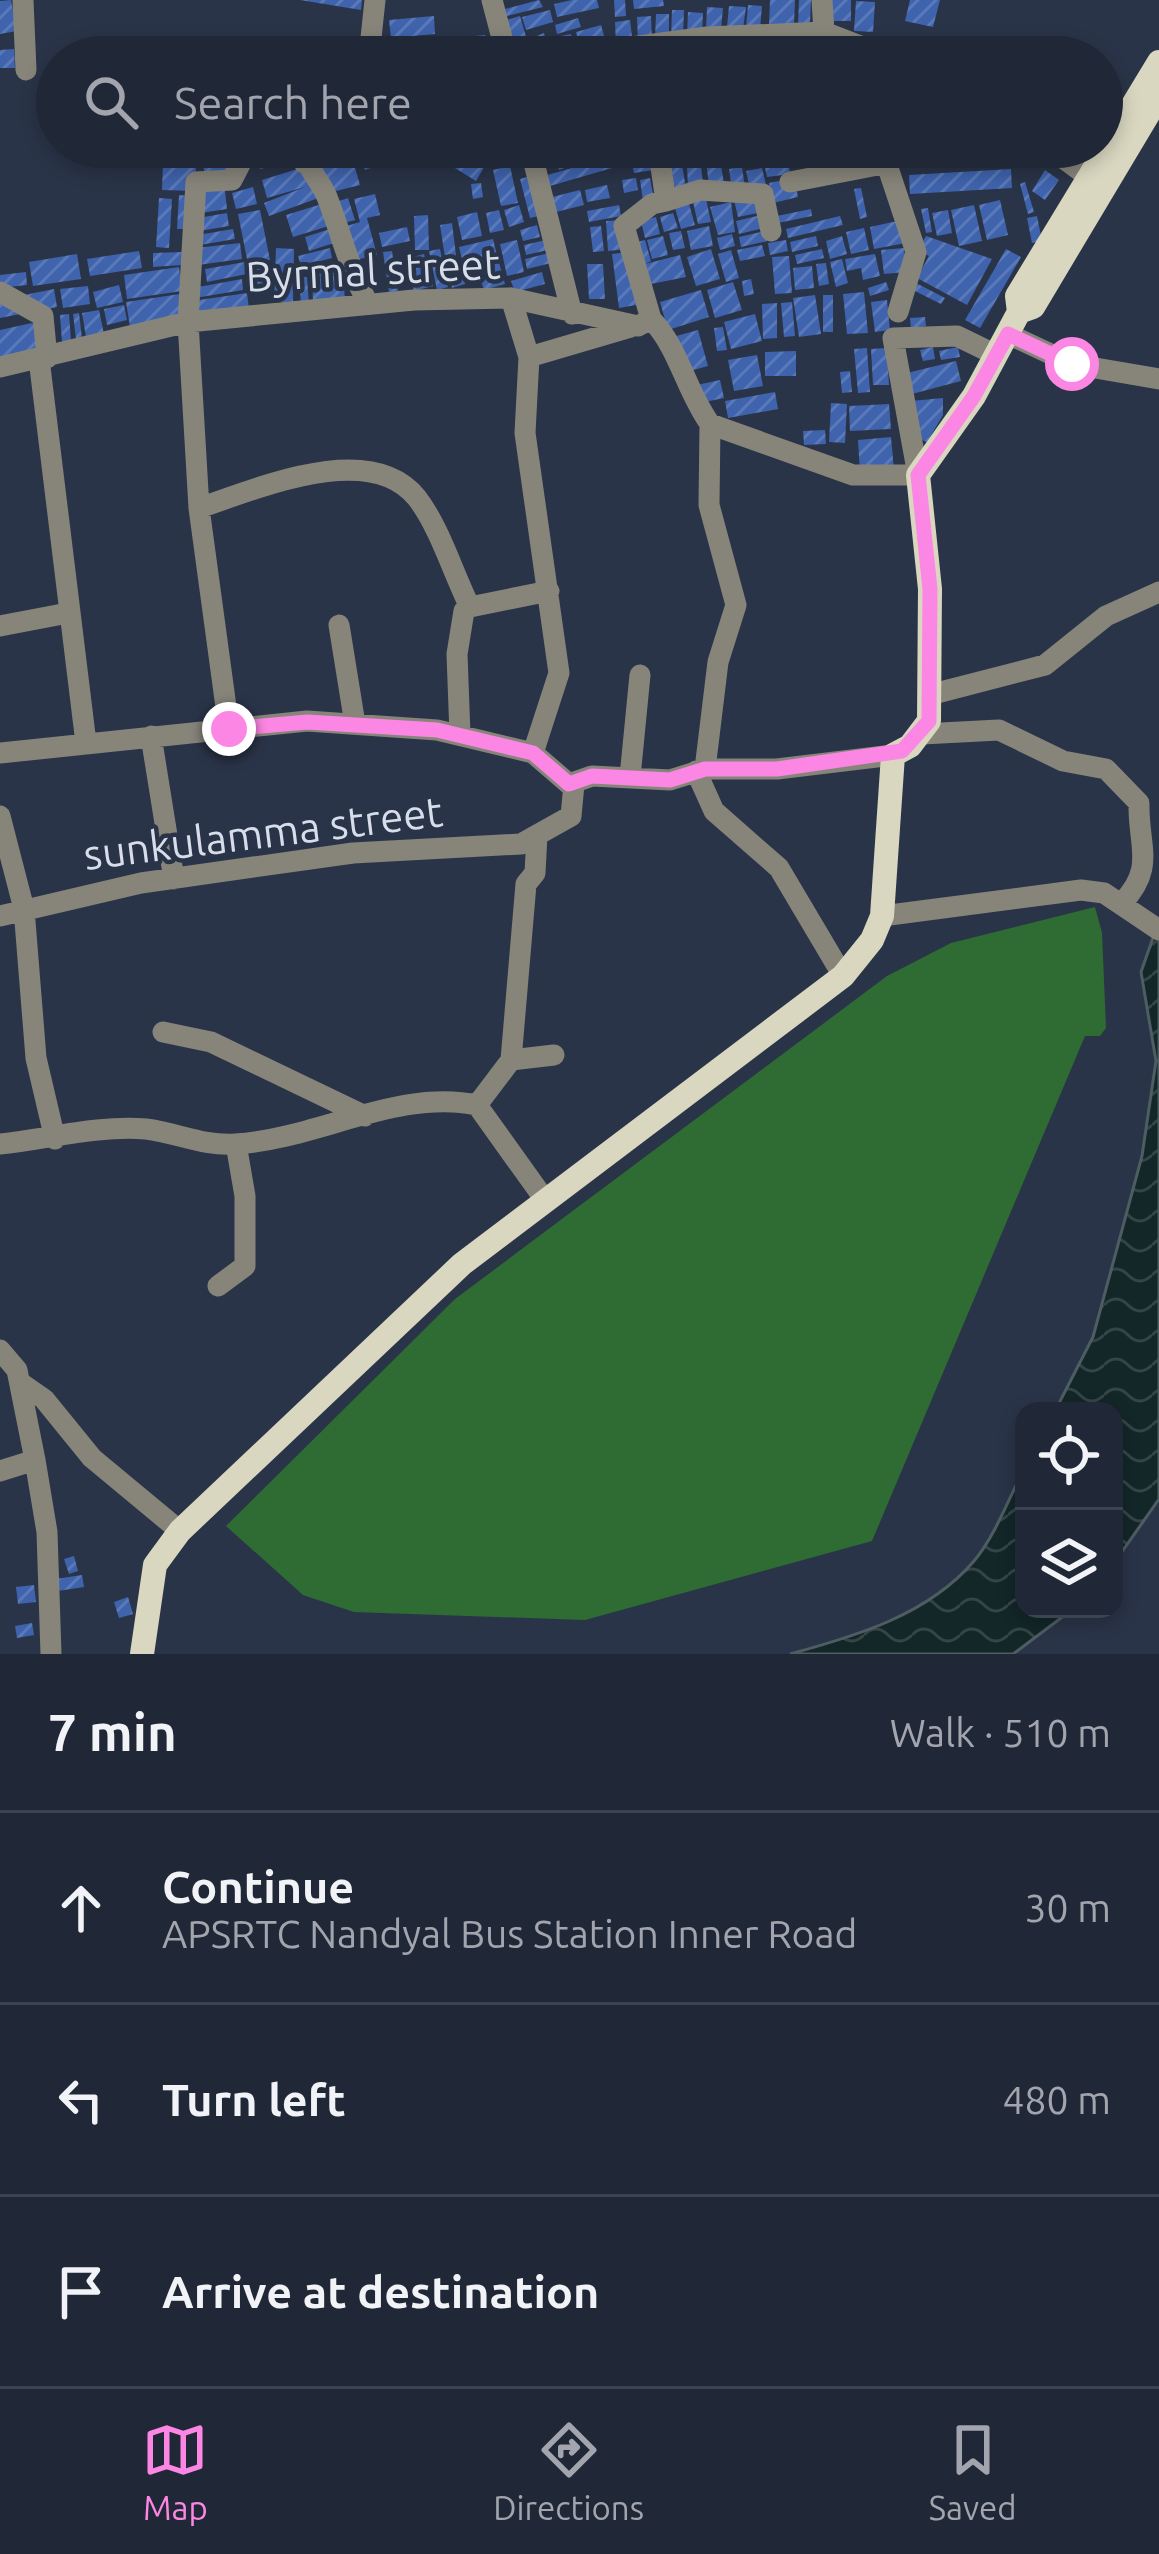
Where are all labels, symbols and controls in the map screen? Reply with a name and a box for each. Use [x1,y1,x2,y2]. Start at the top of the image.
search box [36,36,1123,168]
icon: search [78,69,144,135]
text: Search here [174,77,412,128]
street label: Byrmal street [245,239,501,300]
route start [1045,337,1099,391]
route end [202,702,256,756]
street label: sunkulamma street [81,787,445,878]
map controls [1015,1402,1123,1618]
button: locate [1015,1402,1123,1510]
button: layers [1015,1510,1123,1618]
text: 7 min [48,1703,177,1761]
text: Walk · 510 m [890,1711,1111,1754]
text: Continue [162,1861,354,1912]
icon: ahead [48,1875,114,1941]
text: 30 m [1024,1886,1111,1929]
text: APSRTC Nandyal Bus Station Inner Road [162,1912,857,1955]
icon: left [48,2067,114,2133]
text: Turn left [162,2074,346,2125]
text: 480 m [1002,2078,1111,2121]
icon: arrive [48,2259,114,2325]
text: Arrive at destination [162,2266,599,2317]
tab: Map [142,2417,208,2526]
tab: Directions [493,2417,644,2526]
tab: Saved [929,2417,1017,2526]

